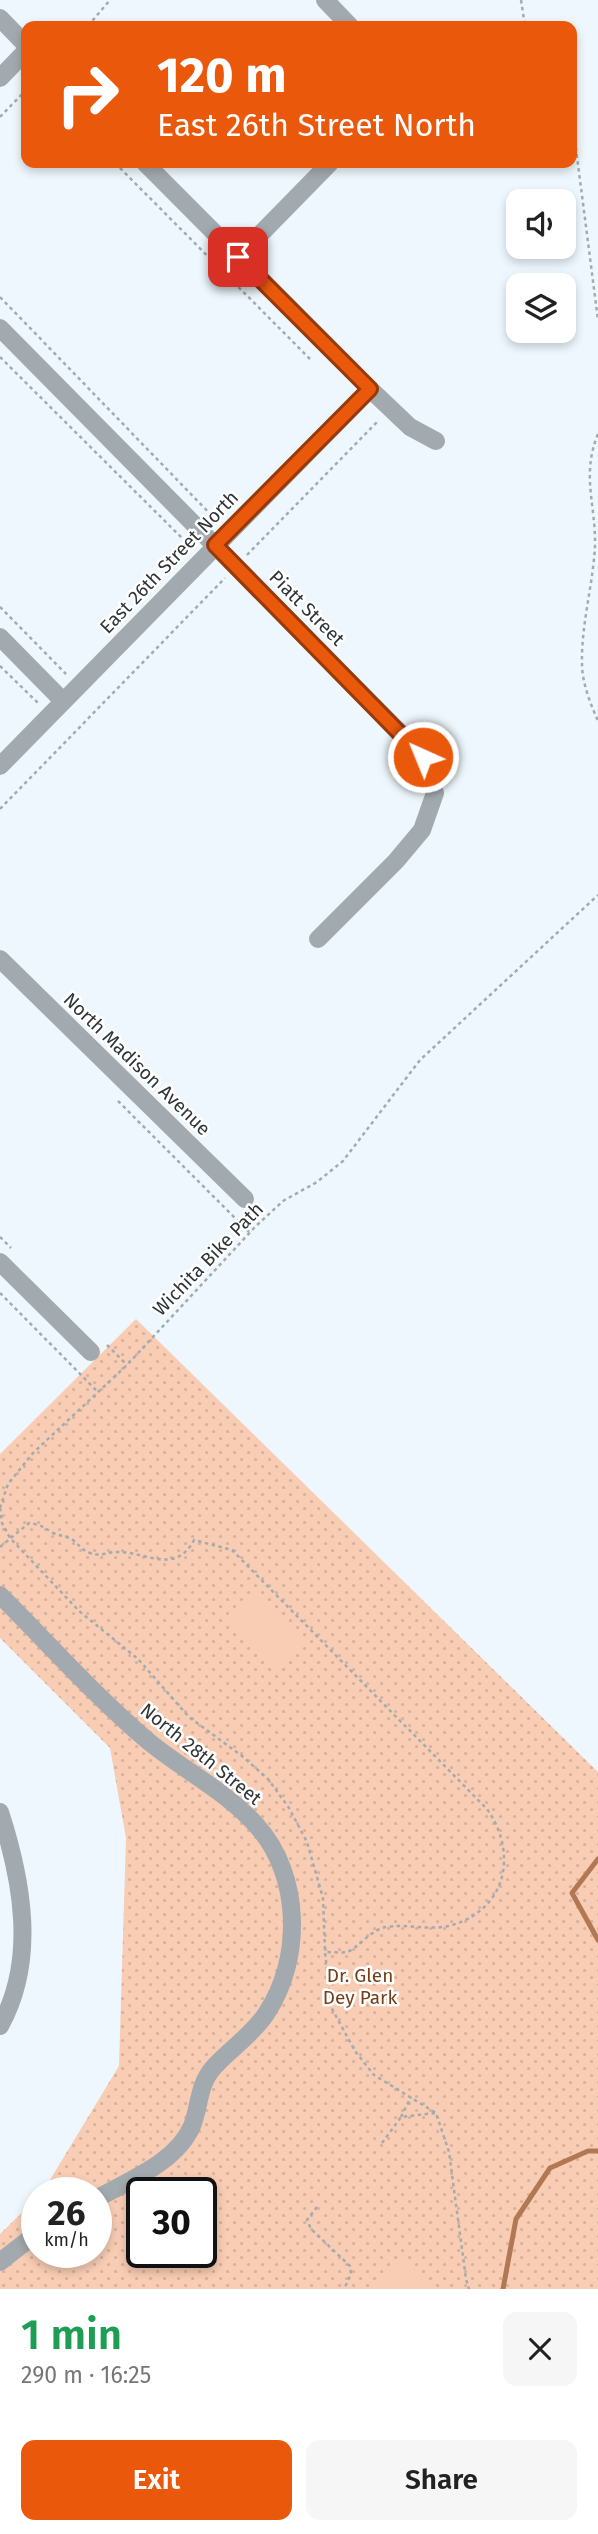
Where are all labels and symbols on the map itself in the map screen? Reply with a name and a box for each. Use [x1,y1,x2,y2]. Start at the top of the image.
pin [208,227,268,287]
street label: East 26th Street North [95,486,243,638]
street label: Piatt Street [265,566,350,651]
position arrow [386,720,460,794]
street label: North Madison Avenue [59,988,215,1140]
street label: Wichita Bike Path [148,1197,268,1321]
street label: North 28th Street [136,1698,266,1810]
park label: Dr. Glen Dey Park [323,1964,397,2009]
speed limit sign: 30 [126,2177,217,2268]

